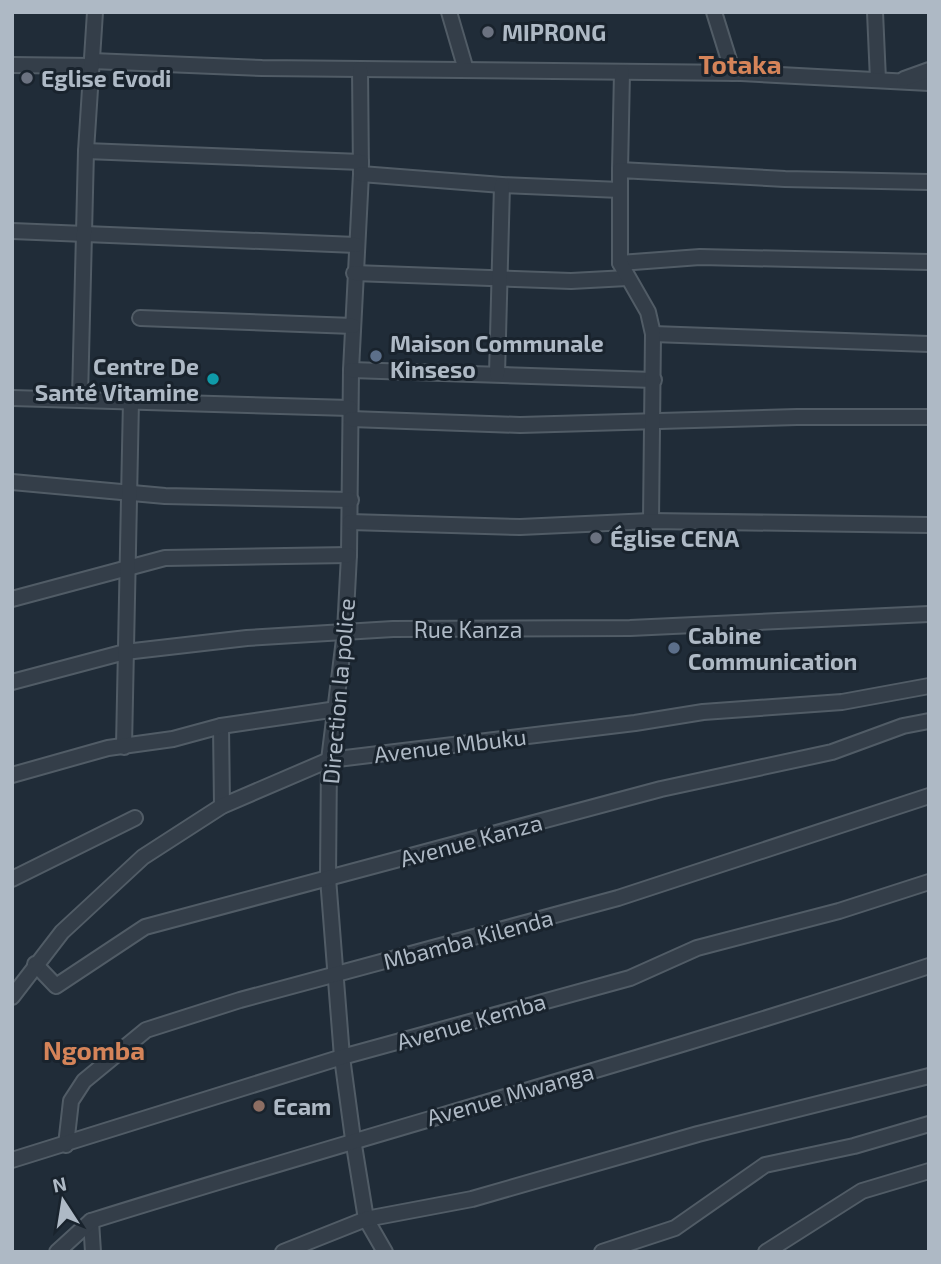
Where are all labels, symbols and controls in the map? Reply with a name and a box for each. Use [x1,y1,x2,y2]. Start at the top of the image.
place label: MIPRONG [502,18,606,46]
marker: MIPRONG [480,24,496,40]
district label: Totaka [698,48,782,79]
place label: Eglise Evodi [41,64,171,92]
marker: Eglise Evodi [19,70,35,86]
place label: Maison Communale Kinseso [390,329,604,383]
marker: Maison Communale Kinseso [368,348,384,364]
place label: Centre De Santé Vitamine [35,352,199,406]
marker: Centre De Santé Vitamine [205,371,221,387]
place label: Église CENA [610,524,739,552]
marker: Église CENA [588,530,604,546]
street label: Direction la police [316,597,360,785]
street label: Rue Kanza [414,615,522,643]
place label: Cabine Communication [688,621,857,675]
marker: Cabine Communication [666,640,682,656]
street label: Avenue Mbuku [372,722,528,768]
street label: Avenue Kanza [397,808,545,872]
street label: Mbamba Kilenda [380,903,556,975]
street label: Avenue Kemba [393,986,549,1056]
district label: Ngomba [43,1034,145,1065]
street label: Avenue Mwanga [423,1057,597,1131]
place label: Ecam [273,1092,331,1120]
marker: Ecam [251,1098,267,1114]
north arrow [28,1166,98,1236]
text: N [50,1171,68,1197]

